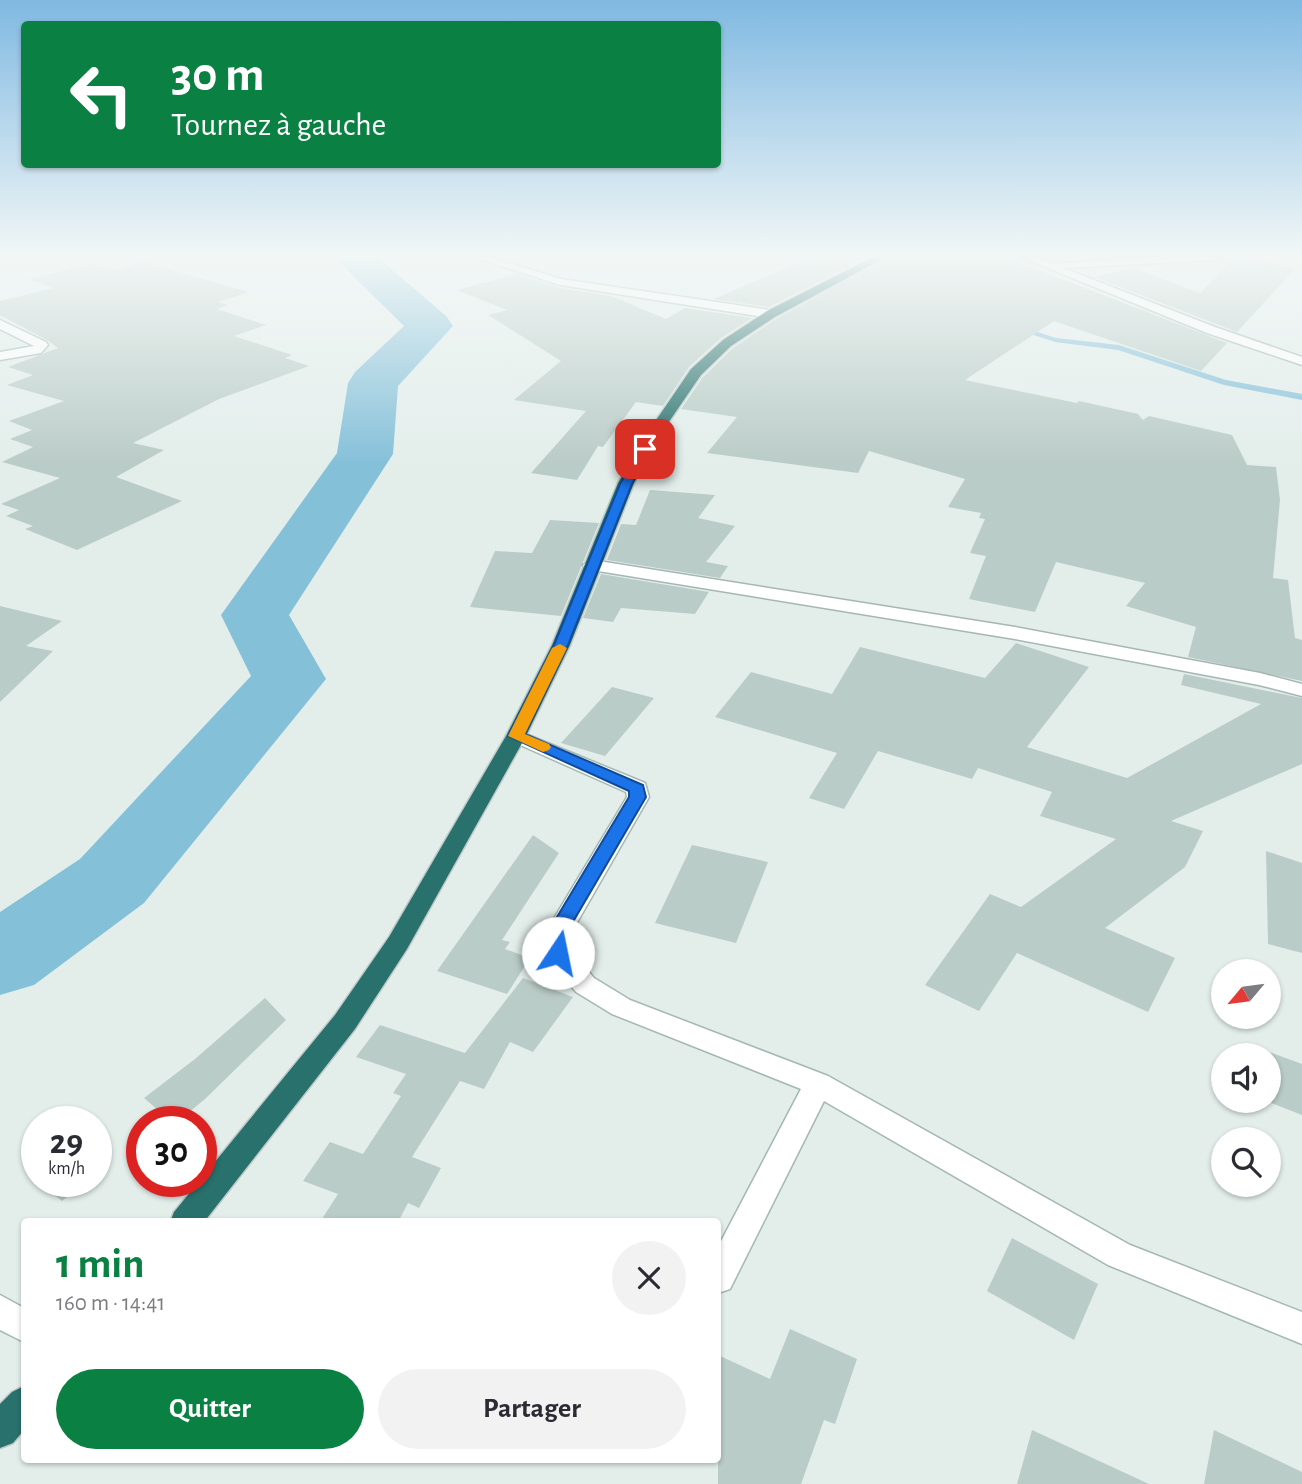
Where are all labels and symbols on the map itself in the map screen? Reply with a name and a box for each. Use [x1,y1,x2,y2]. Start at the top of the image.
pin [615,419,675,479]
position arrow [521,916,595,990]
north arrow [1211,959,1281,1029]
speed limit sign: 30 [126,1106,217,1197]

